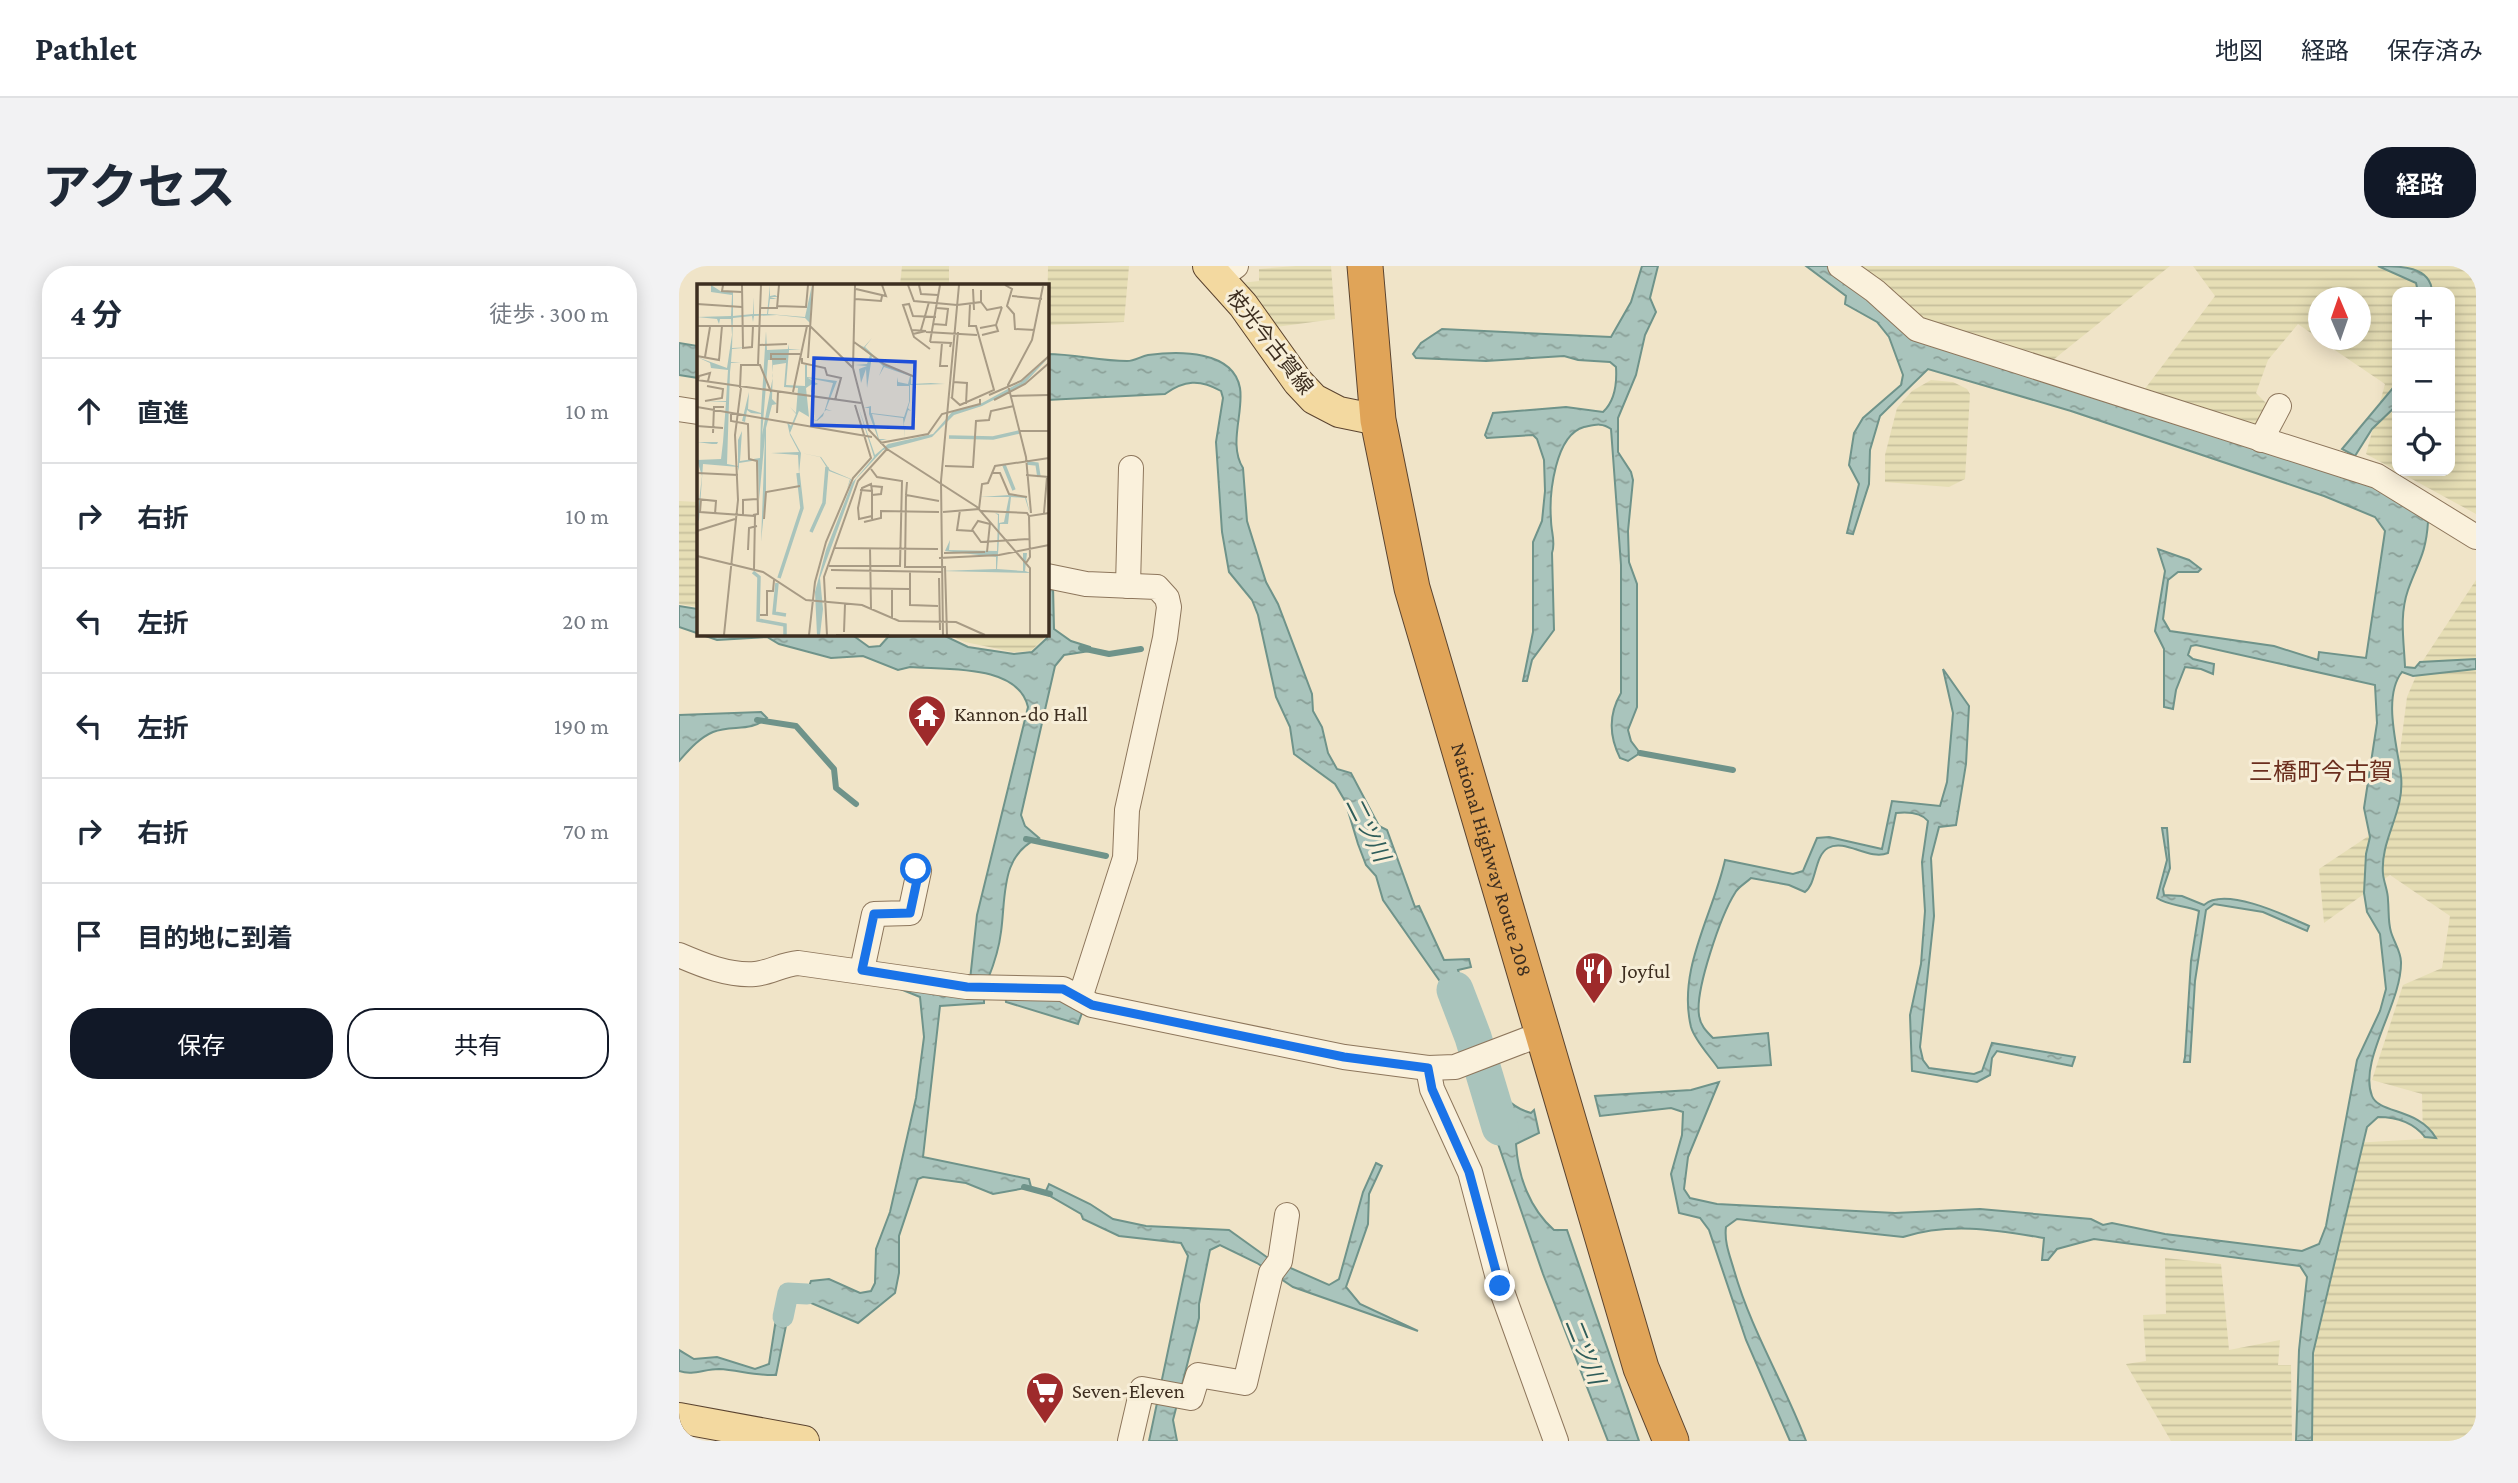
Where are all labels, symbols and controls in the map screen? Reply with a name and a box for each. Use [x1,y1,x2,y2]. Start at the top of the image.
text: Pathlet [35,30,137,67]
text: 地図 [2215,37,2263,64]
text: 経路 [2301,37,2349,64]
text: 保存済み [2387,37,2483,64]
button: 経路 [2364,147,2476,218]
text: アクセス [42,160,236,215]
inset map [697,284,1048,635]
street label: 枝光今古賀線 [1222,285,1318,399]
north arrow [2308,287,2371,350]
map controls [2392,287,2455,476]
button: + [2392,287,2455,350]
text: 4 分 [70,298,122,331]
text: 徒歩 · 300 m [489,301,609,327]
button: − [2392,350,2455,413]
icon: ahead [70,392,108,430]
text: 10 m [566,398,609,424]
text: 直進 [137,399,189,428]
button: locate [2392,413,2455,476]
icon: right [70,497,108,535]
text: 10 m [566,503,609,529]
text: 右折 [137,504,189,533]
icon: left [70,602,108,640]
text: 20 m [562,608,609,634]
text: 左折 [137,609,189,638]
temple icon: Kannon-do Hall [906,693,948,748]
place label: Kannon-do Hall [954,702,1088,726]
icon: left [70,707,108,745]
text: 190 m [554,713,609,739]
text: 左折 [137,714,189,743]
street label: National Highway Route 208 [1446,740,1537,979]
district label: 三橋町今古賀 [2249,758,2393,785]
water label: 二ツ川 [1341,792,1397,868]
icon: right [70,812,108,850]
text: 70 m [563,818,609,844]
text: 右折 [137,819,189,848]
route start [900,853,931,884]
icon: arrive [70,917,108,955]
text: 目的地に到着 [137,924,293,953]
restaurant icon: Joyful [1573,950,1615,1005]
place label: Joyful [1619,959,1670,983]
button: 保存 [70,1008,333,1079]
button: 共有 [347,1008,609,1079]
route end [1484,1270,1515,1301]
water label: 二ツ川 [1560,1314,1611,1391]
supermarket icon: Seven-Eleven [1024,1370,1066,1425]
place label: Seven-Eleven [1072,1379,1185,1403]

